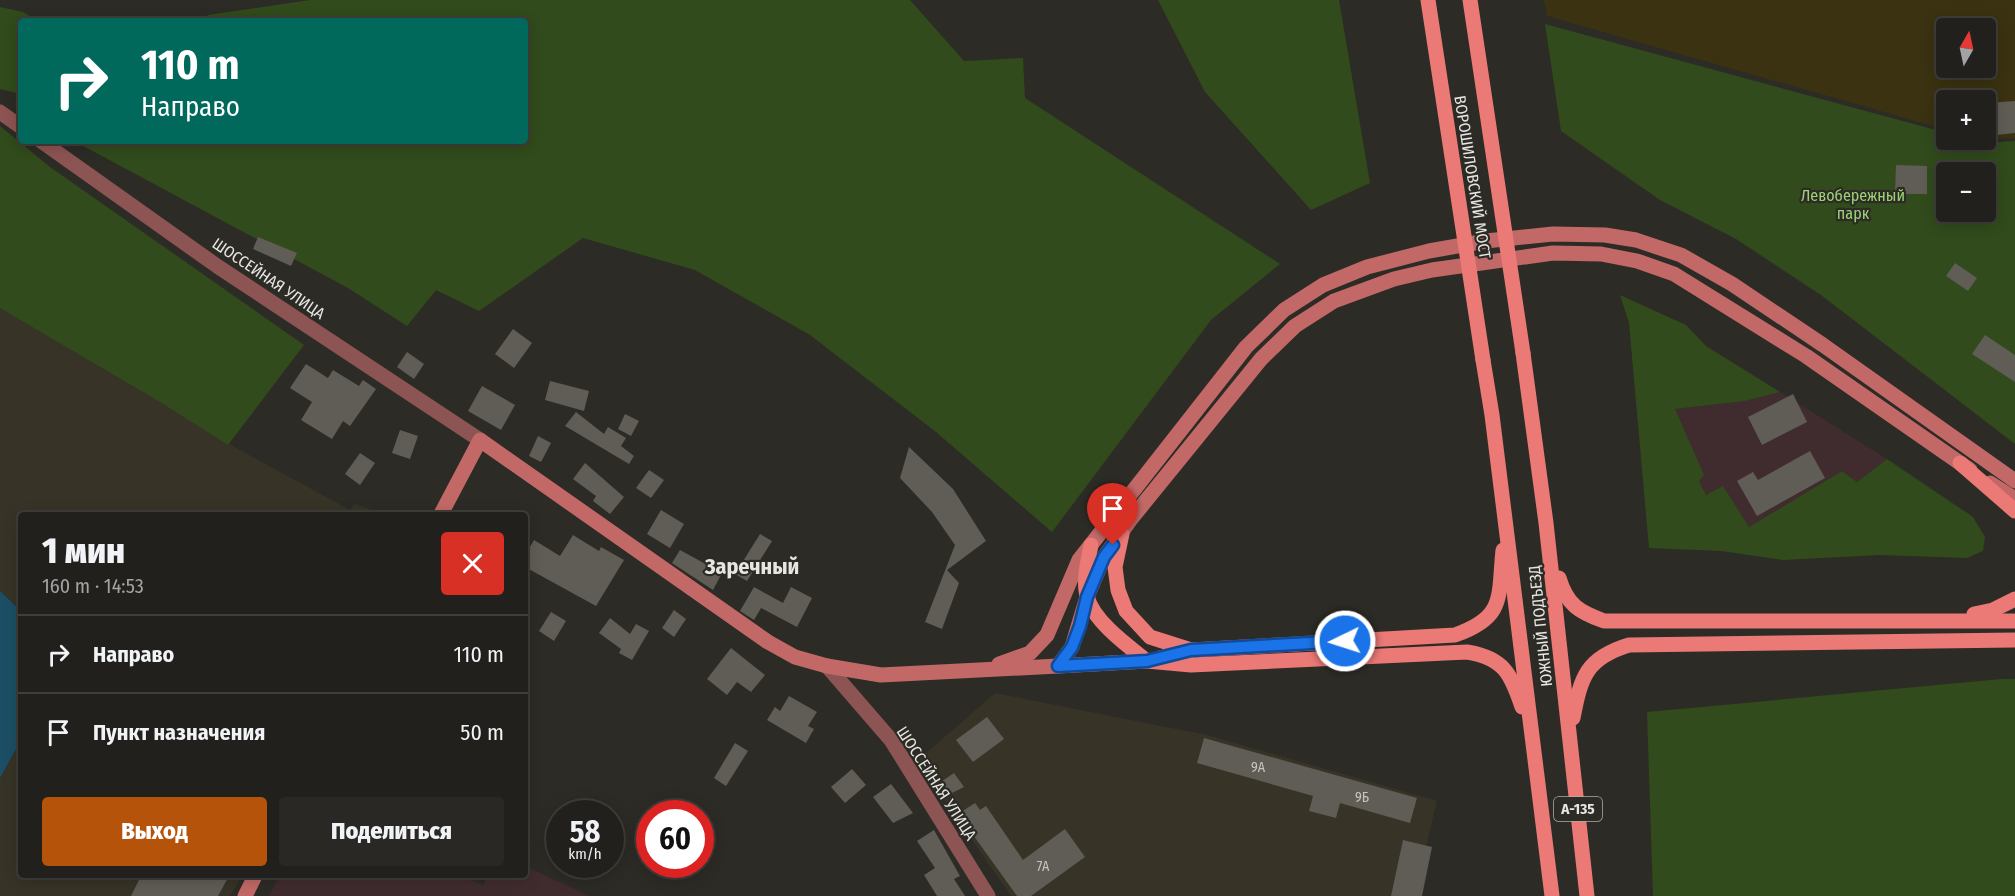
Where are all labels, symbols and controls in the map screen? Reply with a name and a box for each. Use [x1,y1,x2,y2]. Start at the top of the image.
north arrow [1936,18,1996,78]
map controls [1936,18,1996,222]
text: 110 m [141,40,240,90]
icon: right [42,42,120,120]
button: + [1936,90,1996,150]
text: Направо [141,91,240,123]
street label: ВОРОШИЛОВСКИЙ МОСТ [1450,94,1495,261]
button: − [1936,162,1996,222]
park label: Левобережный парк [1801,186,1905,223]
street label: ШОССЕЙНАЯ УЛИЦА [209,234,329,323]
pin [1087,483,1138,545]
icon: arrive [1096,492,1129,525]
text: 1 мин [42,529,125,573]
button: close [441,532,504,595]
district label: Заречный [704,553,799,580]
street label: ЮЖНЫЙ ПОДЪЕЗД [1525,564,1556,687]
text: 160 m · 14:53 [42,574,144,598]
position arrow [1313,609,1377,673]
icon: right [42,638,75,671]
text: Направо [93,641,174,668]
text: 110 m [454,641,504,668]
icon: arrive [42,716,75,749]
text: Пункт назначения [93,719,265,746]
text: 50 m [460,719,504,746]
street label: ШОССЕЙНАЯ УЛИЦА [893,723,981,844]
house number: 9А [1251,759,1266,776]
house number: 9Б [1355,789,1369,806]
button: Выход [42,797,267,866]
button: Поделиться [279,797,504,866]
road number: А-135 [1554,797,1602,821]
speed limit sign: 60 [636,800,714,878]
text: 58 [570,814,600,850]
text: km/h [568,845,602,863]
house number: 7А [1037,858,1050,875]

